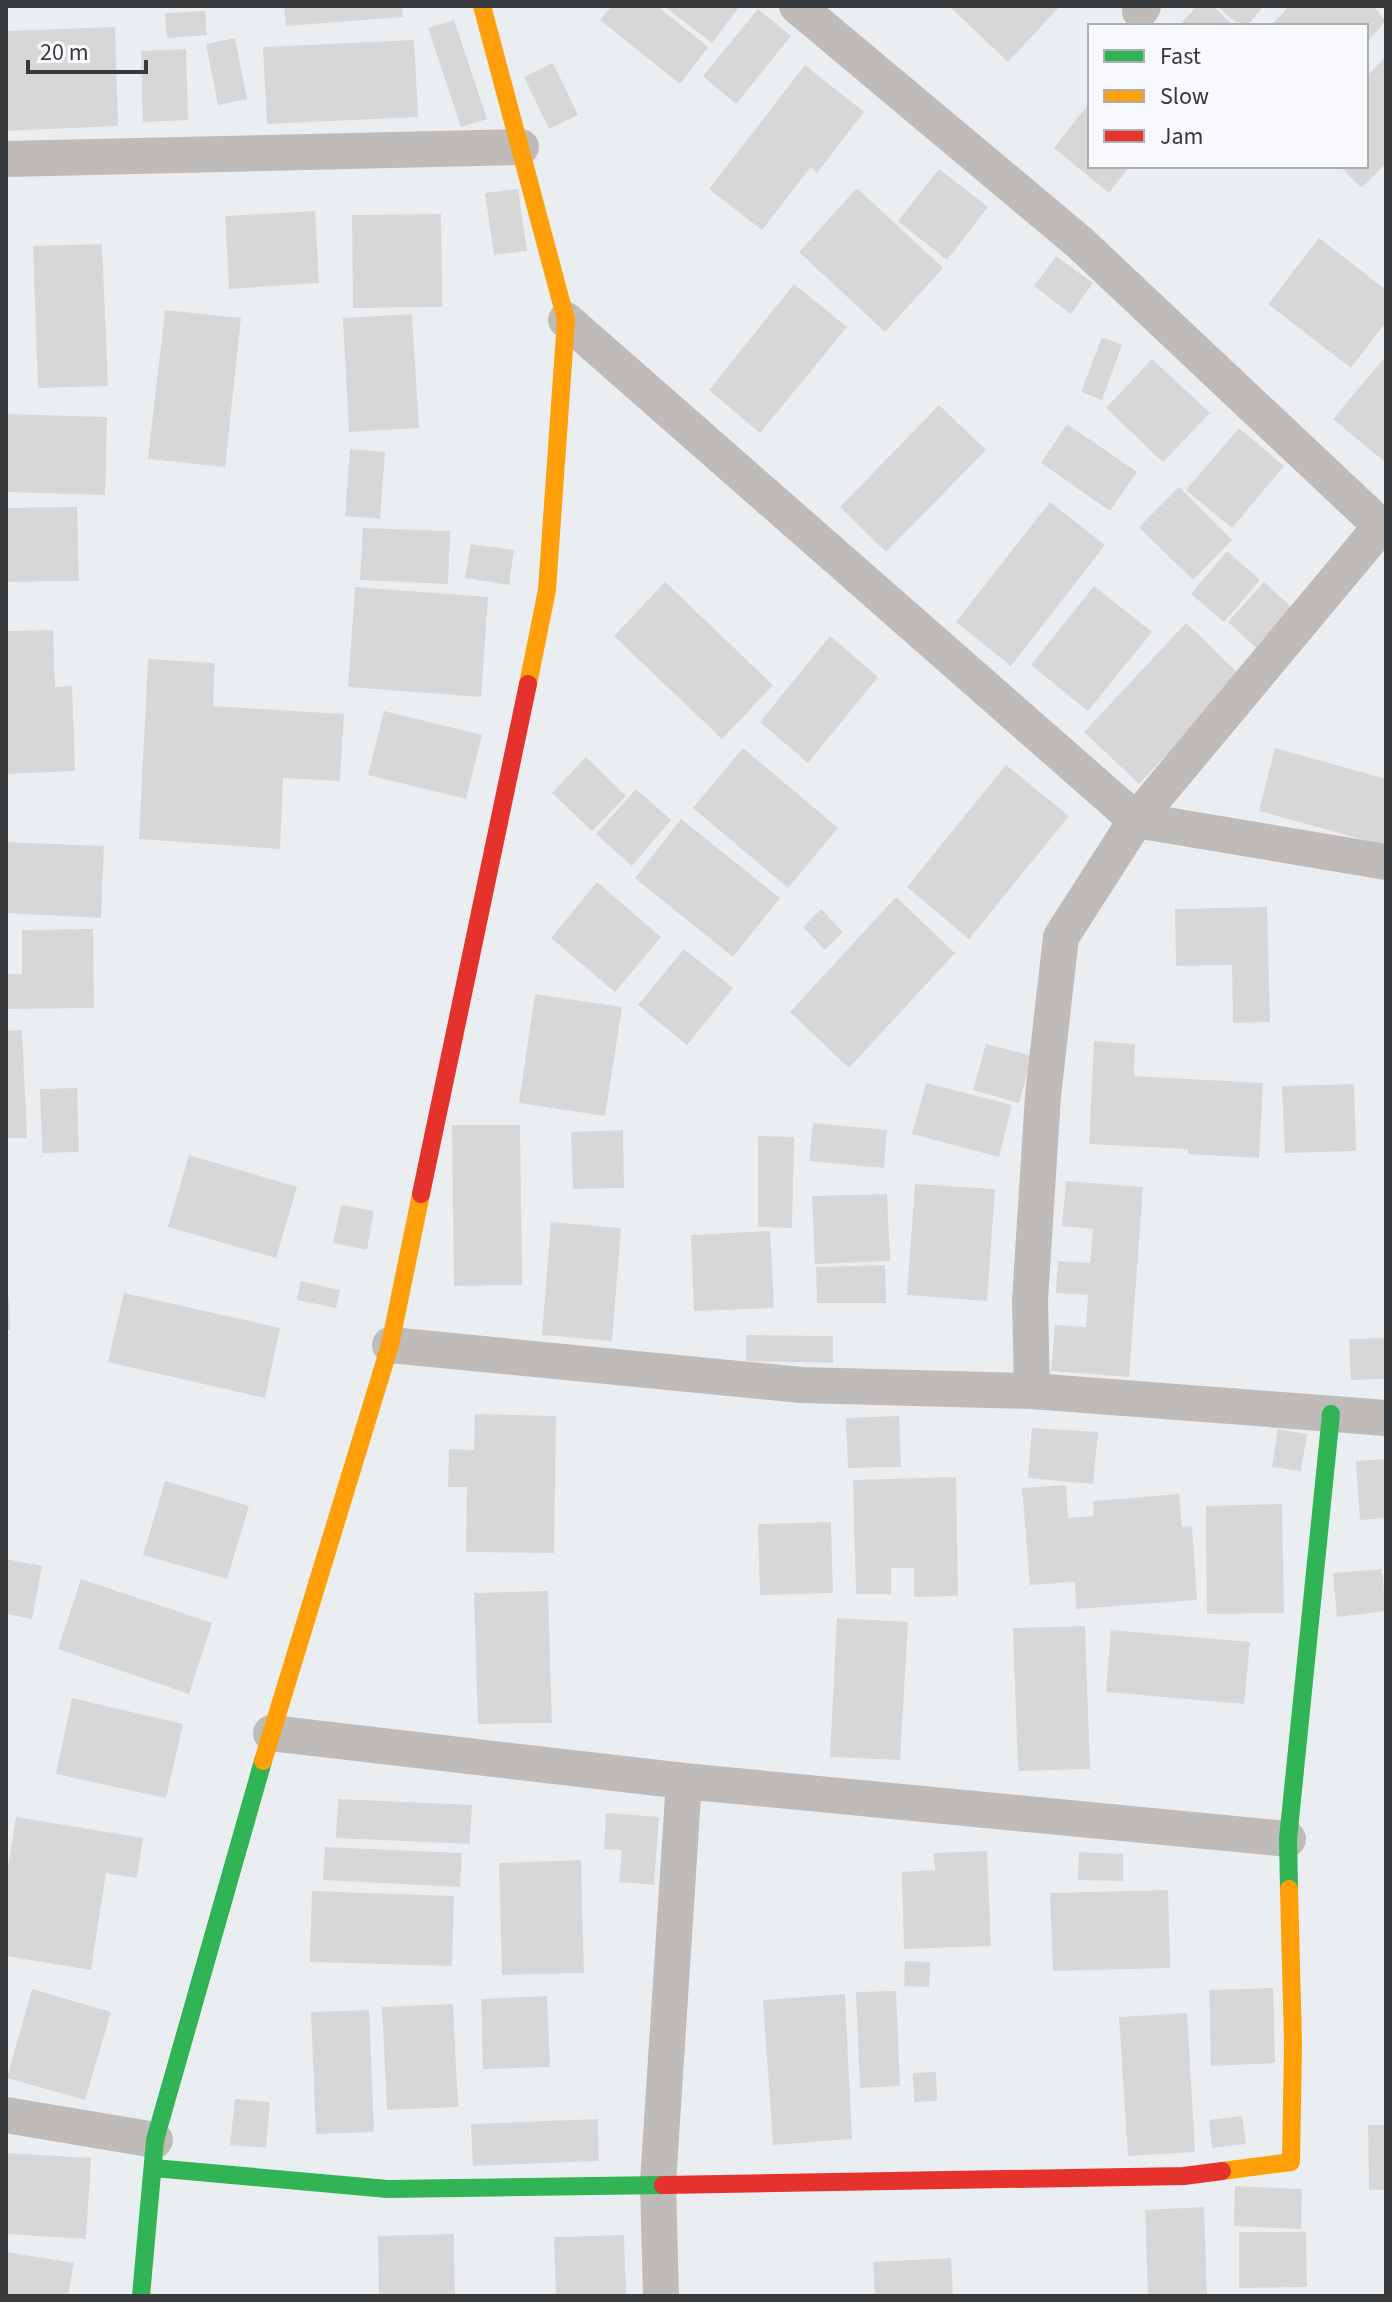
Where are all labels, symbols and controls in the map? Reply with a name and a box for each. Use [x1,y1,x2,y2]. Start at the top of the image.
scale bar [28,24,146,74]
legend [1088,24,1368,168]
text: 20 m [40,35,89,70]
text: Fast [1160,39,1201,74]
text: Slow [1160,79,1209,114]
text: Jam [1160,119,1204,154]

